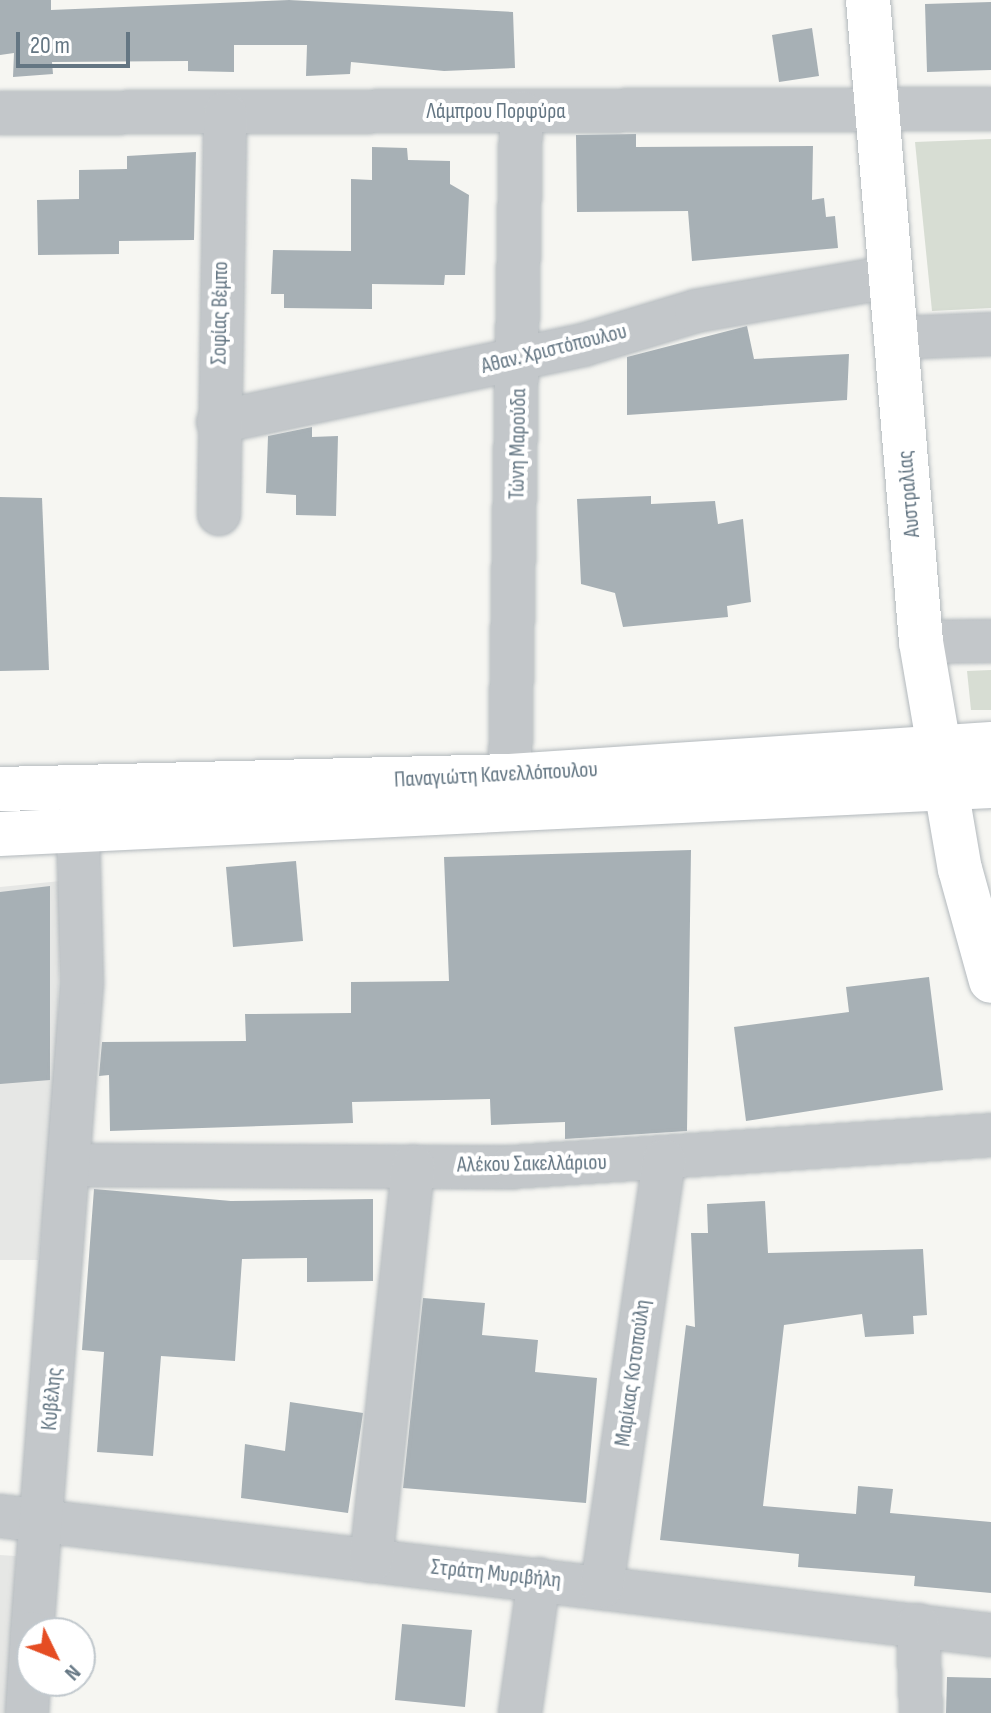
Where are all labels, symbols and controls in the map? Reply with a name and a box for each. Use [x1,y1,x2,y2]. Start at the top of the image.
scale bar [20,16,134,66]
text: 20 m [30,31,70,60]
street label: Λάμπρου Πορφύρα [426,99,566,125]
street label: Σοφίας Βέμπο [206,261,234,365]
street label: Αθαν. Χριστόπουλου [479,318,629,380]
street label: Τώνη Μαρούδα [504,388,532,500]
street label: Αυστραλίας [892,449,926,539]
street label: Παναγιώτη Κανελλόπουλου [394,756,598,794]
street label: Αλέκου Σακελλάριου [457,1149,607,1179]
street label: Μαρίκας Κοτοπούλη [610,1298,656,1448]
street label: Κυβέλης [36,1366,68,1432]
street label: Στράτη Μυριβήλη [430,1554,562,1594]
north arrow [16,1617,96,1697]
text: N [59,1659,86,1686]

